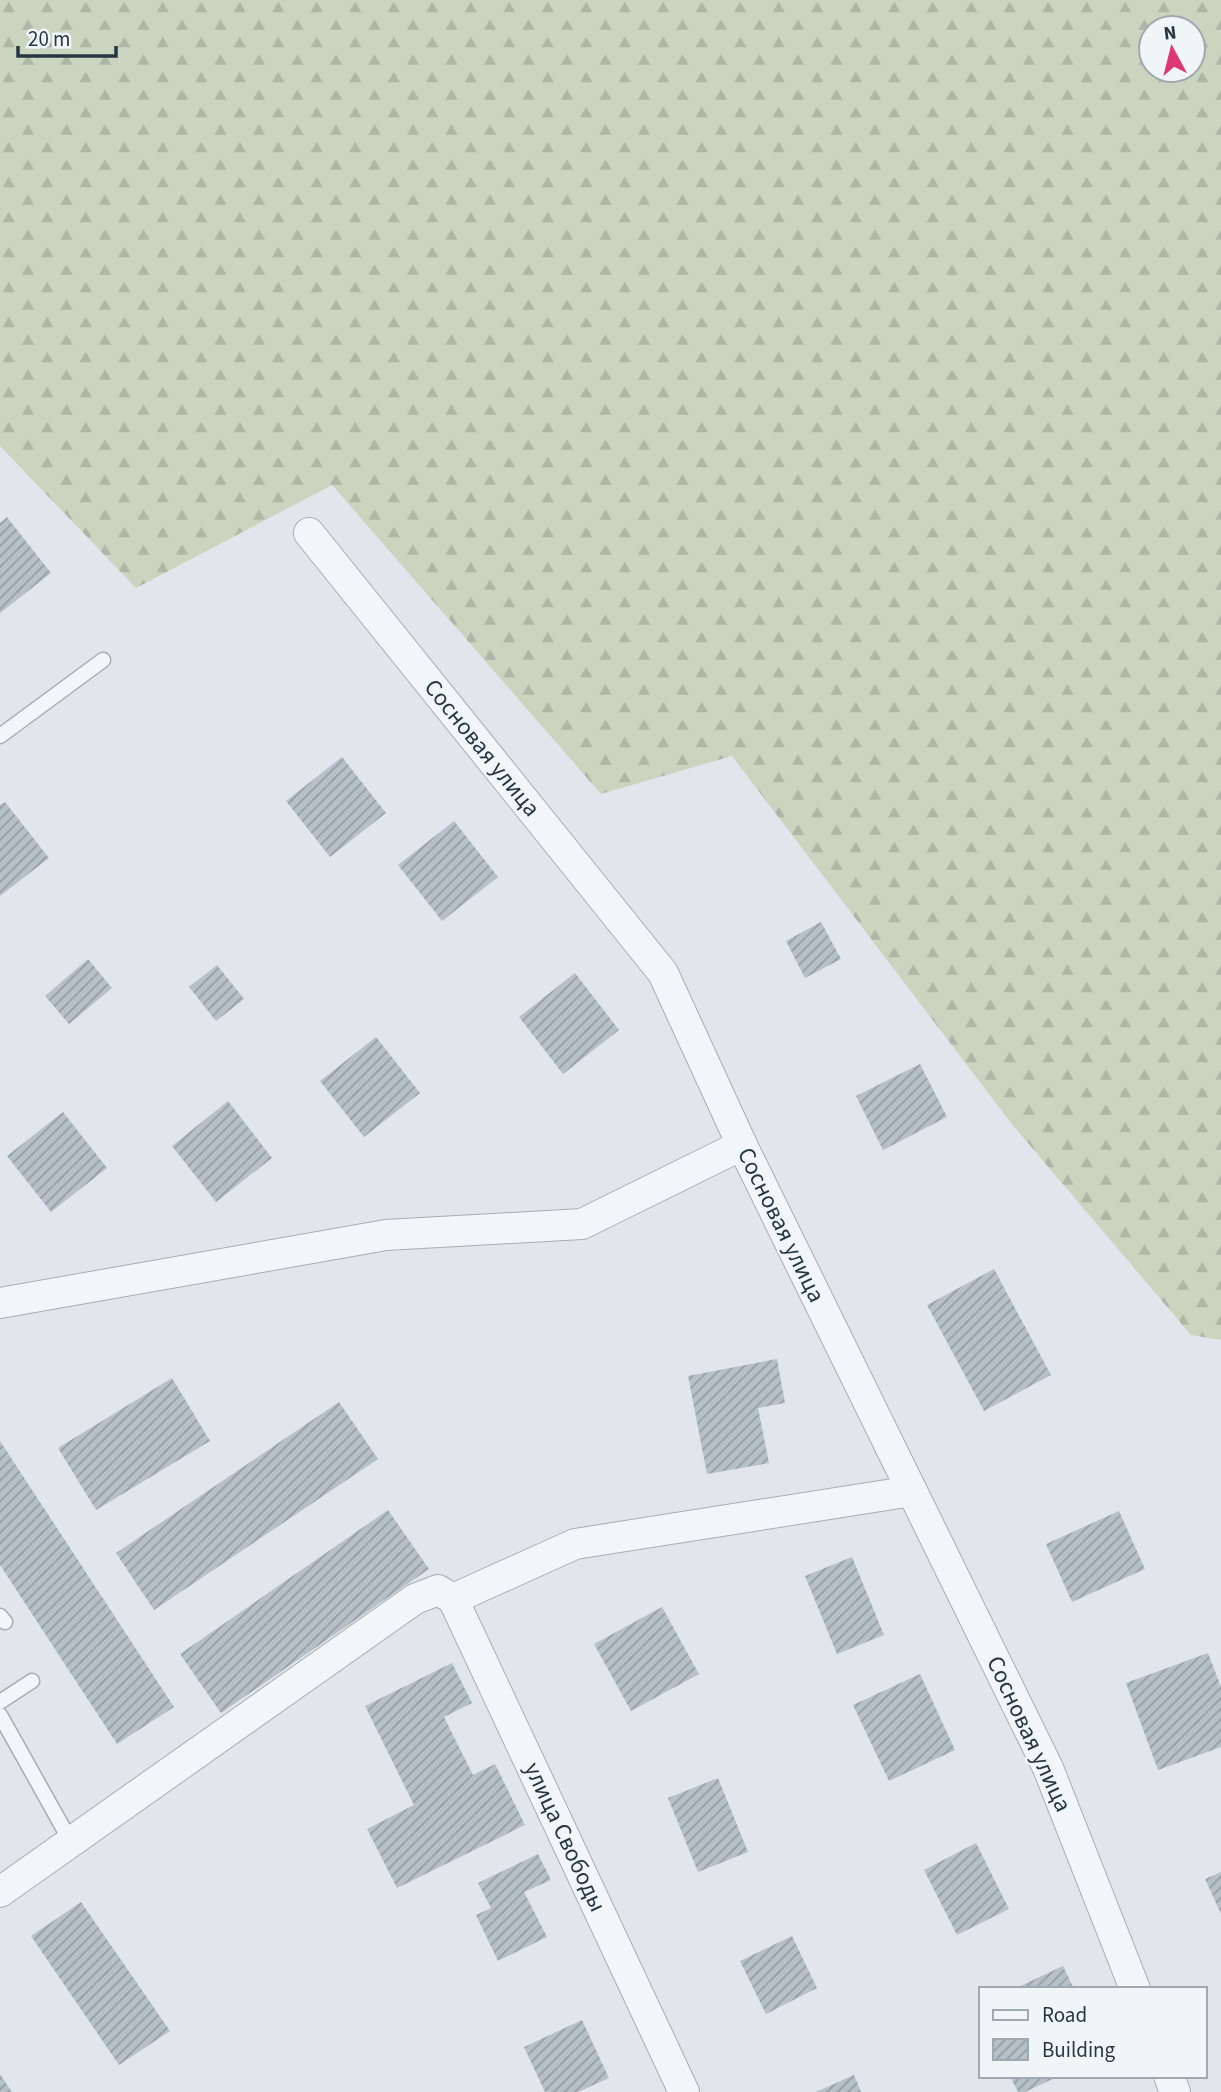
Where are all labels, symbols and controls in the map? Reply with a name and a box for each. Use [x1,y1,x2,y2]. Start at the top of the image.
scale bar [18,14,116,58]
north arrow [1137,14,1207,84]
text: N [1162,19,1178,48]
text: 20 m [28,24,70,54]
street label: Сосновая улица [415,672,549,824]
street label: Сосновая улица [728,1142,834,1308]
street label: Сосновая улица [978,1650,1080,1818]
street label: улица Свободы [515,1756,615,1918]
legend [979,1987,1207,2078]
text: Road [1042,2000,1087,2030]
text: Building [1042,2035,1116,2065]

